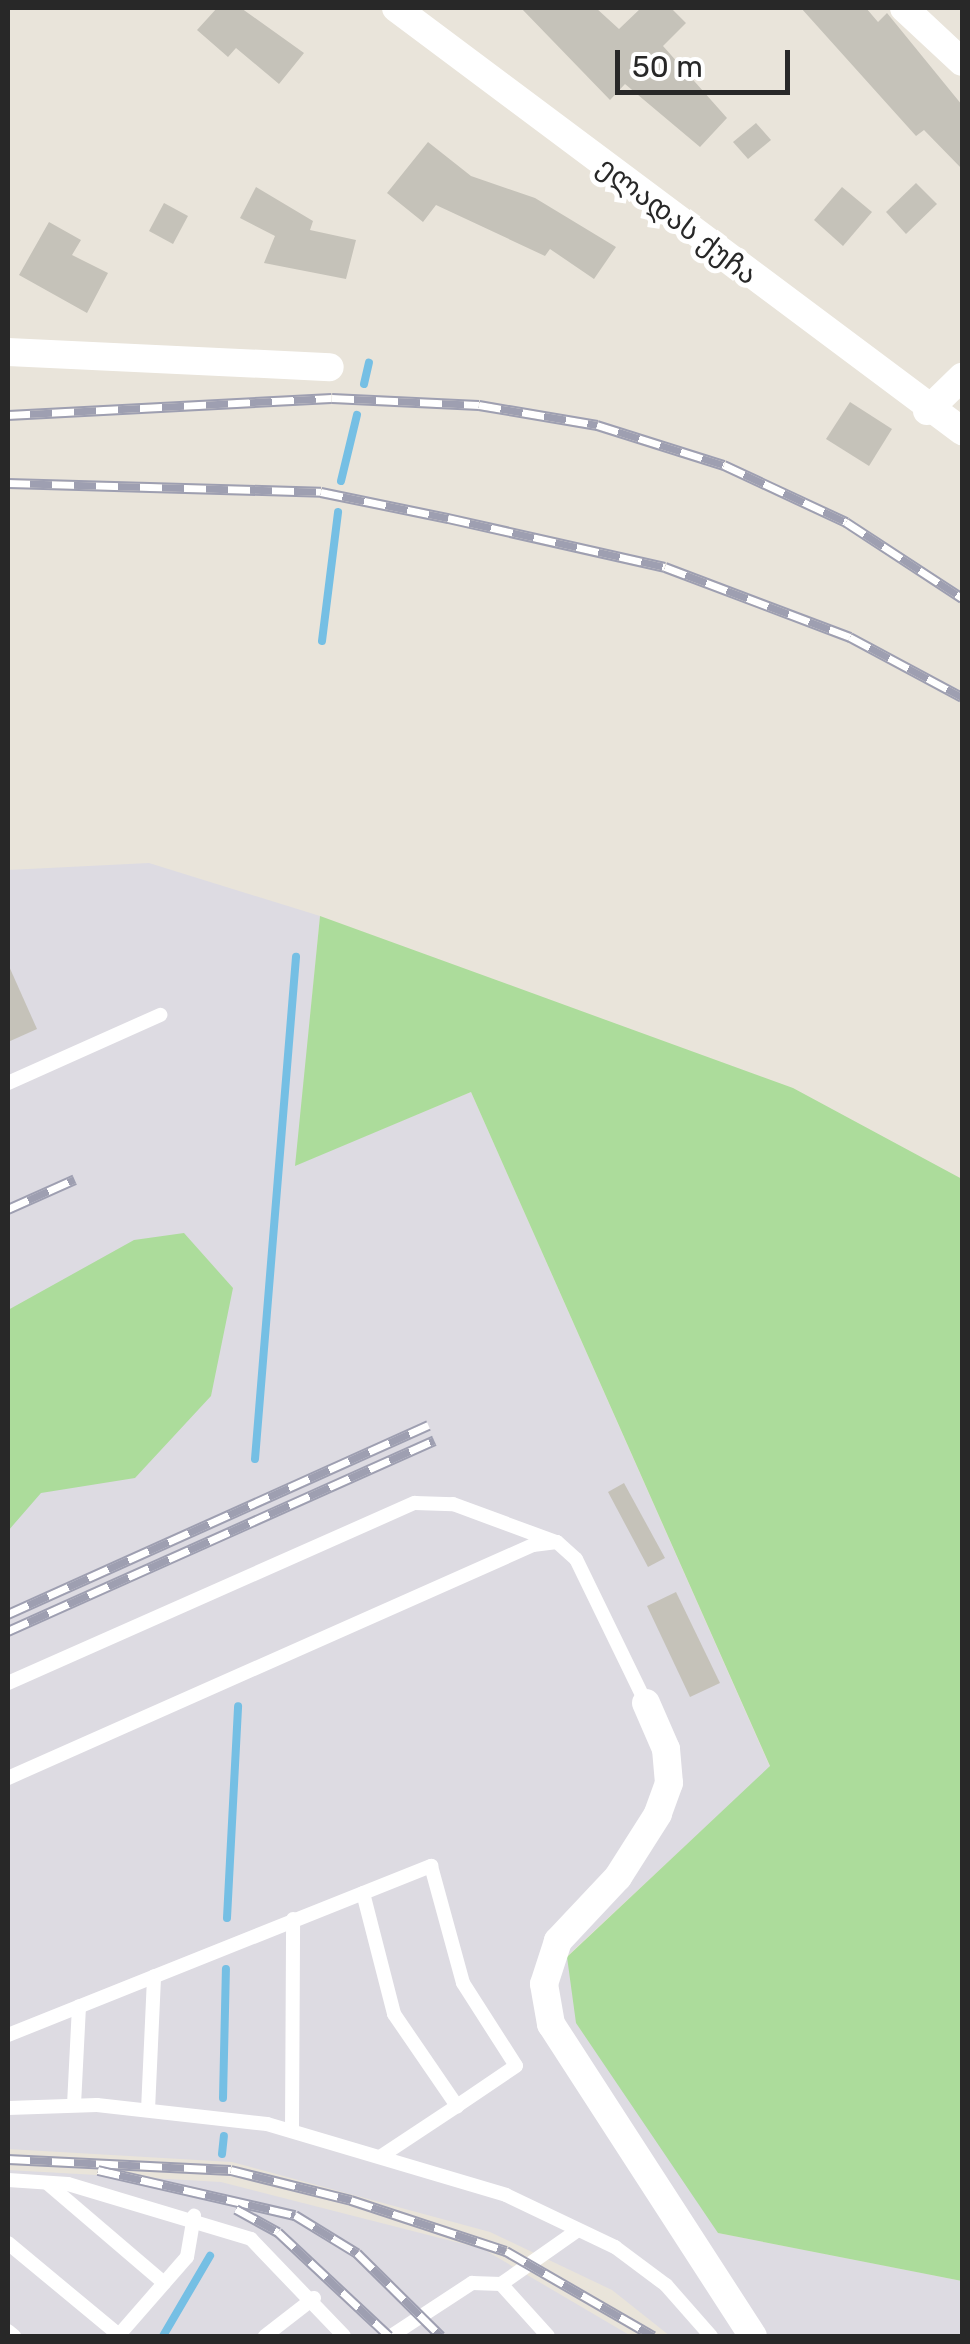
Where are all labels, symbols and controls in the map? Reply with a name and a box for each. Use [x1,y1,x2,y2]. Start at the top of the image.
scale bar [620,30,795,92]
text: 50 m [632,49,703,85]
street label: ელადას ქუჩა [590,150,764,292]

